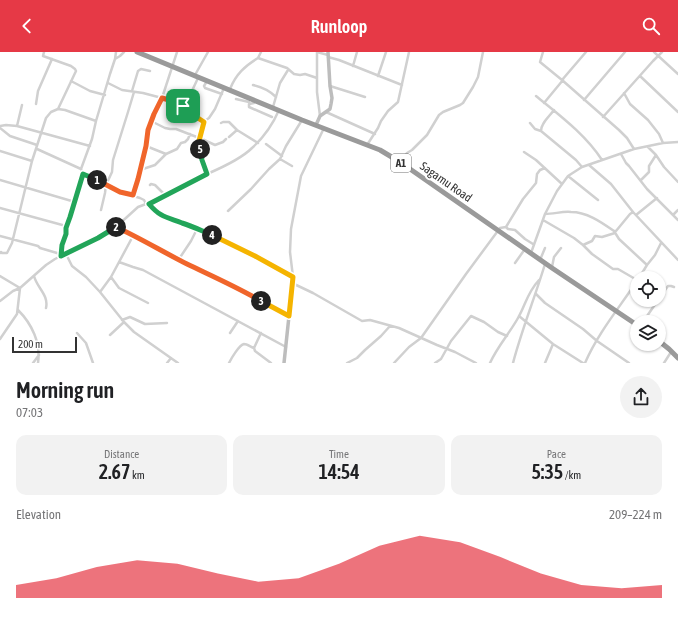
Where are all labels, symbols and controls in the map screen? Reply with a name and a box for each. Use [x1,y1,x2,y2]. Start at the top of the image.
icon: back [16,15,38,37]
icon: search [640,15,662,37]
text: Runloop [311,16,367,37]
pin [166,89,200,123]
icon: arrive [172,95,194,117]
pin: 5 [190,139,210,159]
text: 5 [197,143,203,155]
road number: A1 [391,154,411,172]
street label: Sagamu Road [417,159,475,205]
pin: 1 [87,170,107,190]
text: 1 [94,174,100,186]
pin: 2 [106,217,126,237]
text: 2 [113,221,119,233]
pin: 4 [202,225,222,245]
text: 4 [209,229,215,241]
map controls [630,271,666,351]
button: locate [630,271,666,307]
pin: 3 [251,291,271,311]
text: 3 [258,295,264,307]
button: layers [630,315,666,351]
scale bar [12,335,77,354]
text: 200 m [18,338,43,350]
button: share [620,376,662,418]
text: Morning run [16,377,114,403]
text: 07:03 [16,405,43,420]
text: Distance [104,448,139,460]
text: Time [329,448,349,460]
text: Pace [547,448,566,460]
text: 2.67 [99,460,130,483]
text: 14:54 [318,460,360,483]
text: 5:35 [531,460,563,483]
text: km [130,469,145,481]
text: /km [563,469,581,481]
text: Elevation [16,507,61,522]
text: 209–224 m [609,507,662,522]

